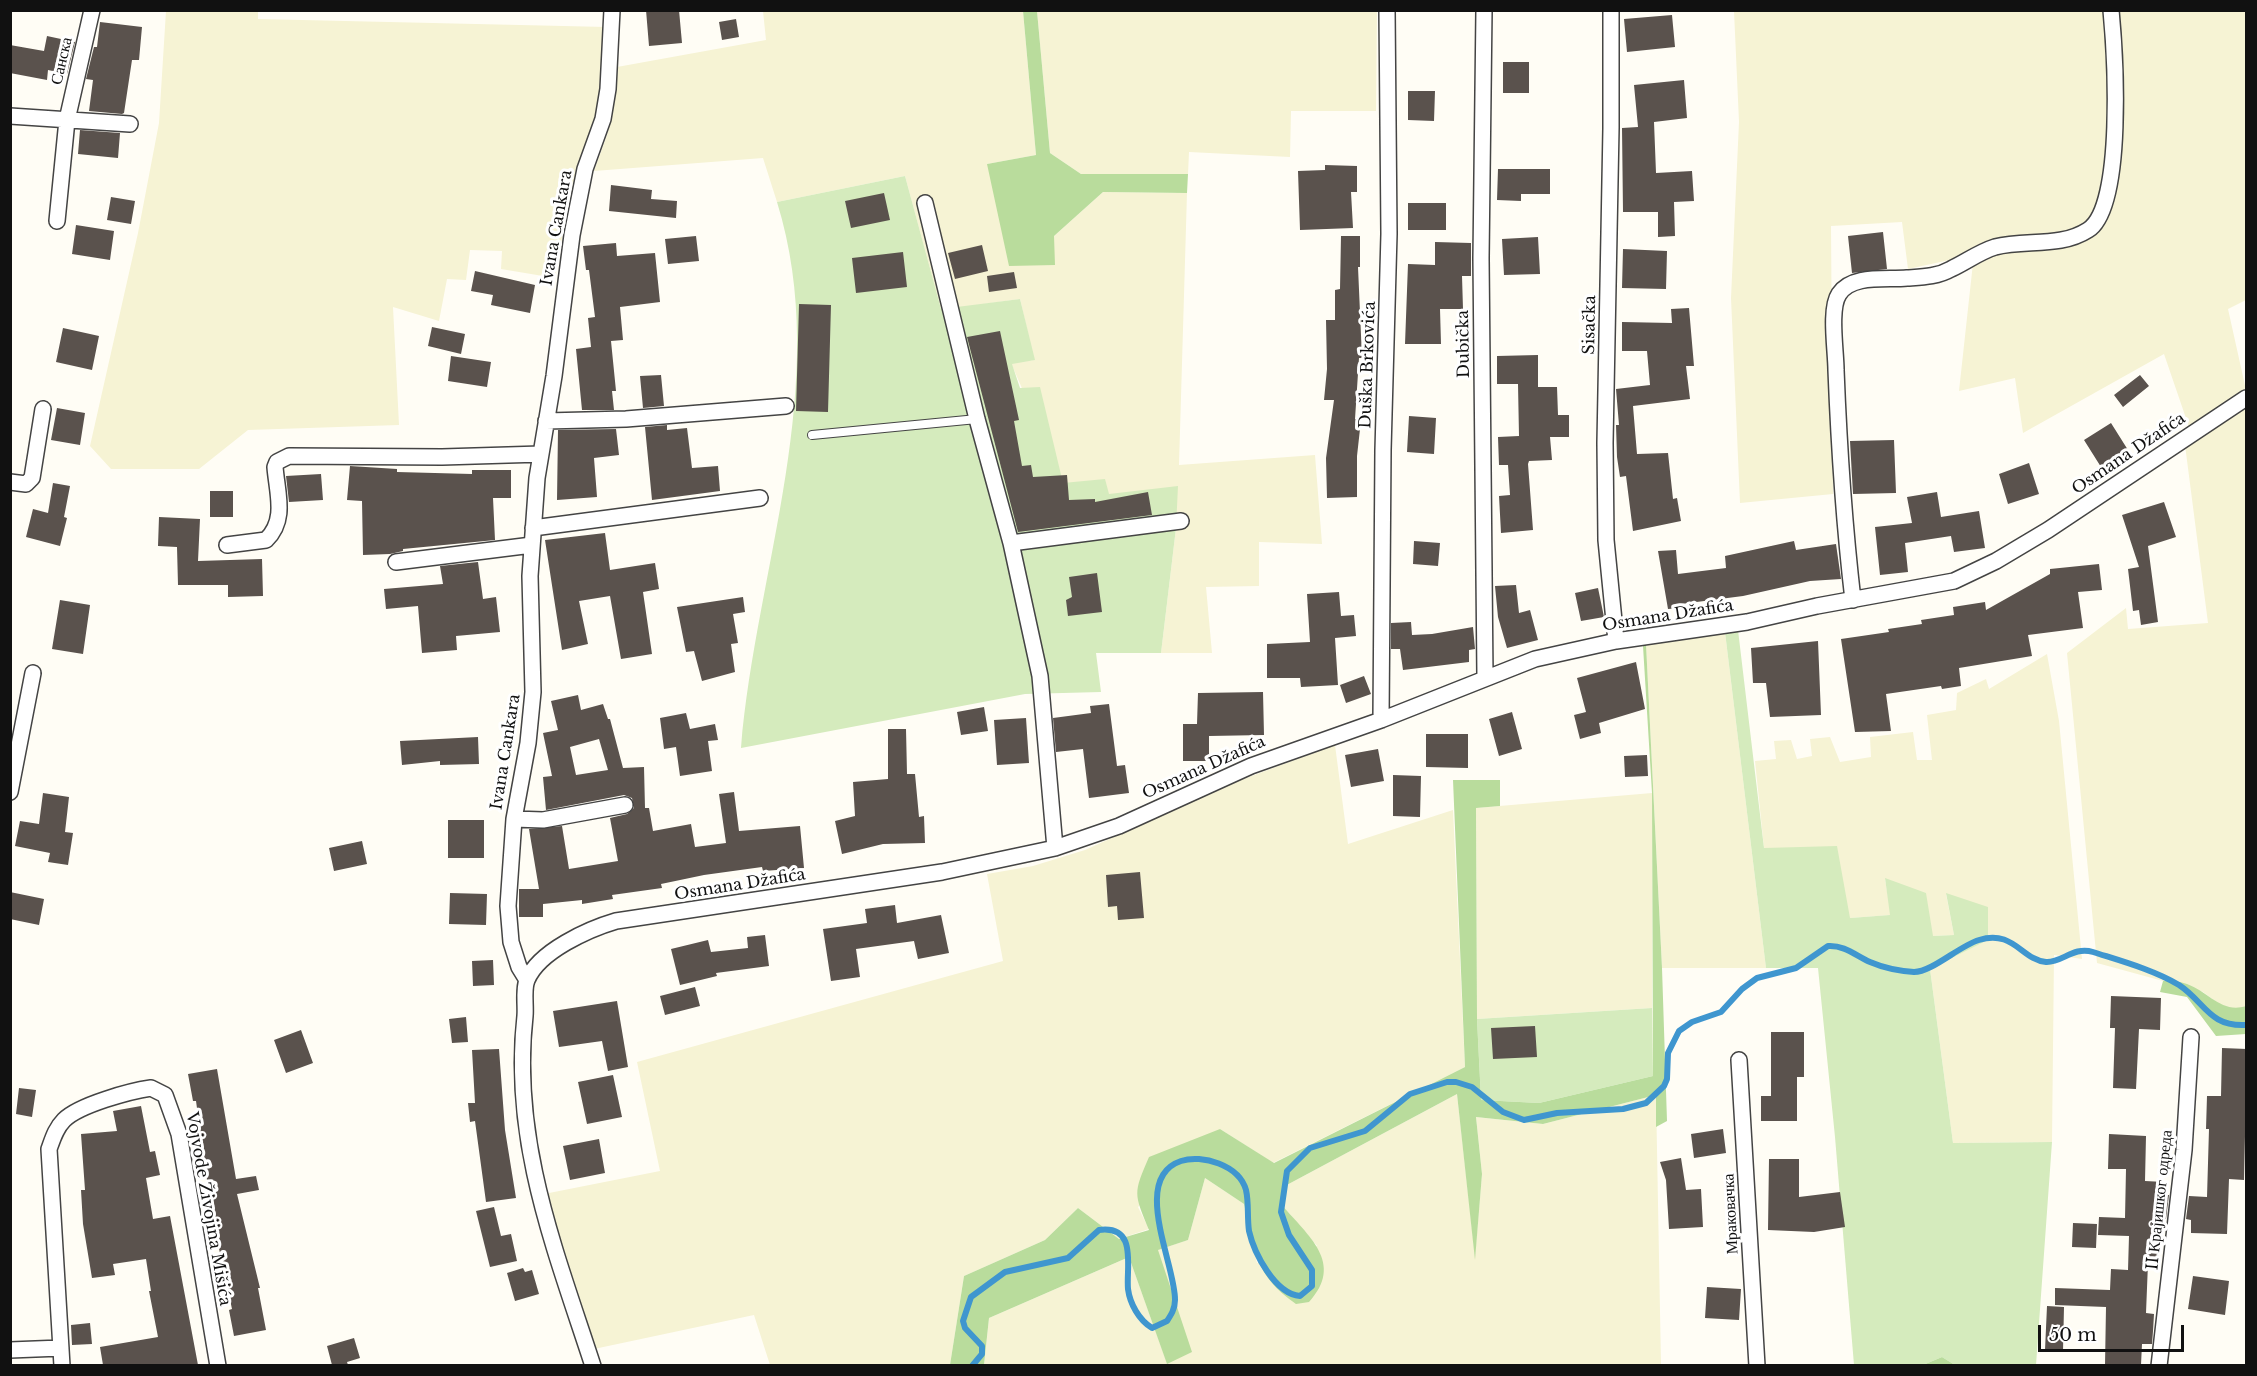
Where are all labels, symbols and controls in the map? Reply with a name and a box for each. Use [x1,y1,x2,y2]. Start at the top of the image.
street label: Санска [47,35,77,87]
street label: Ivana Cankara [537,169,577,287]
street label: Sisačka [1580,295,1600,355]
street label: Duška Brkovića [1356,301,1380,429]
street label: Dubička [1454,310,1474,378]
street label: Osmana Džafića [2069,409,2189,499]
street label: Osmana Džafića [1601,596,1735,636]
street label: Ivana Cankara [487,693,525,811]
street label: Osmana Džafića [1140,732,1268,804]
street label: Osmana Džafića [673,865,807,905]
street label: Vojvode Živojina Mišića [181,1111,235,1307]
street label: II Крајишког одреда [2143,1129,2177,1271]
street label: Мраковачка [1719,1173,1743,1255]
scale bar [2041,1313,2186,1351]
text: 50 m [2049,1324,2097,1346]

